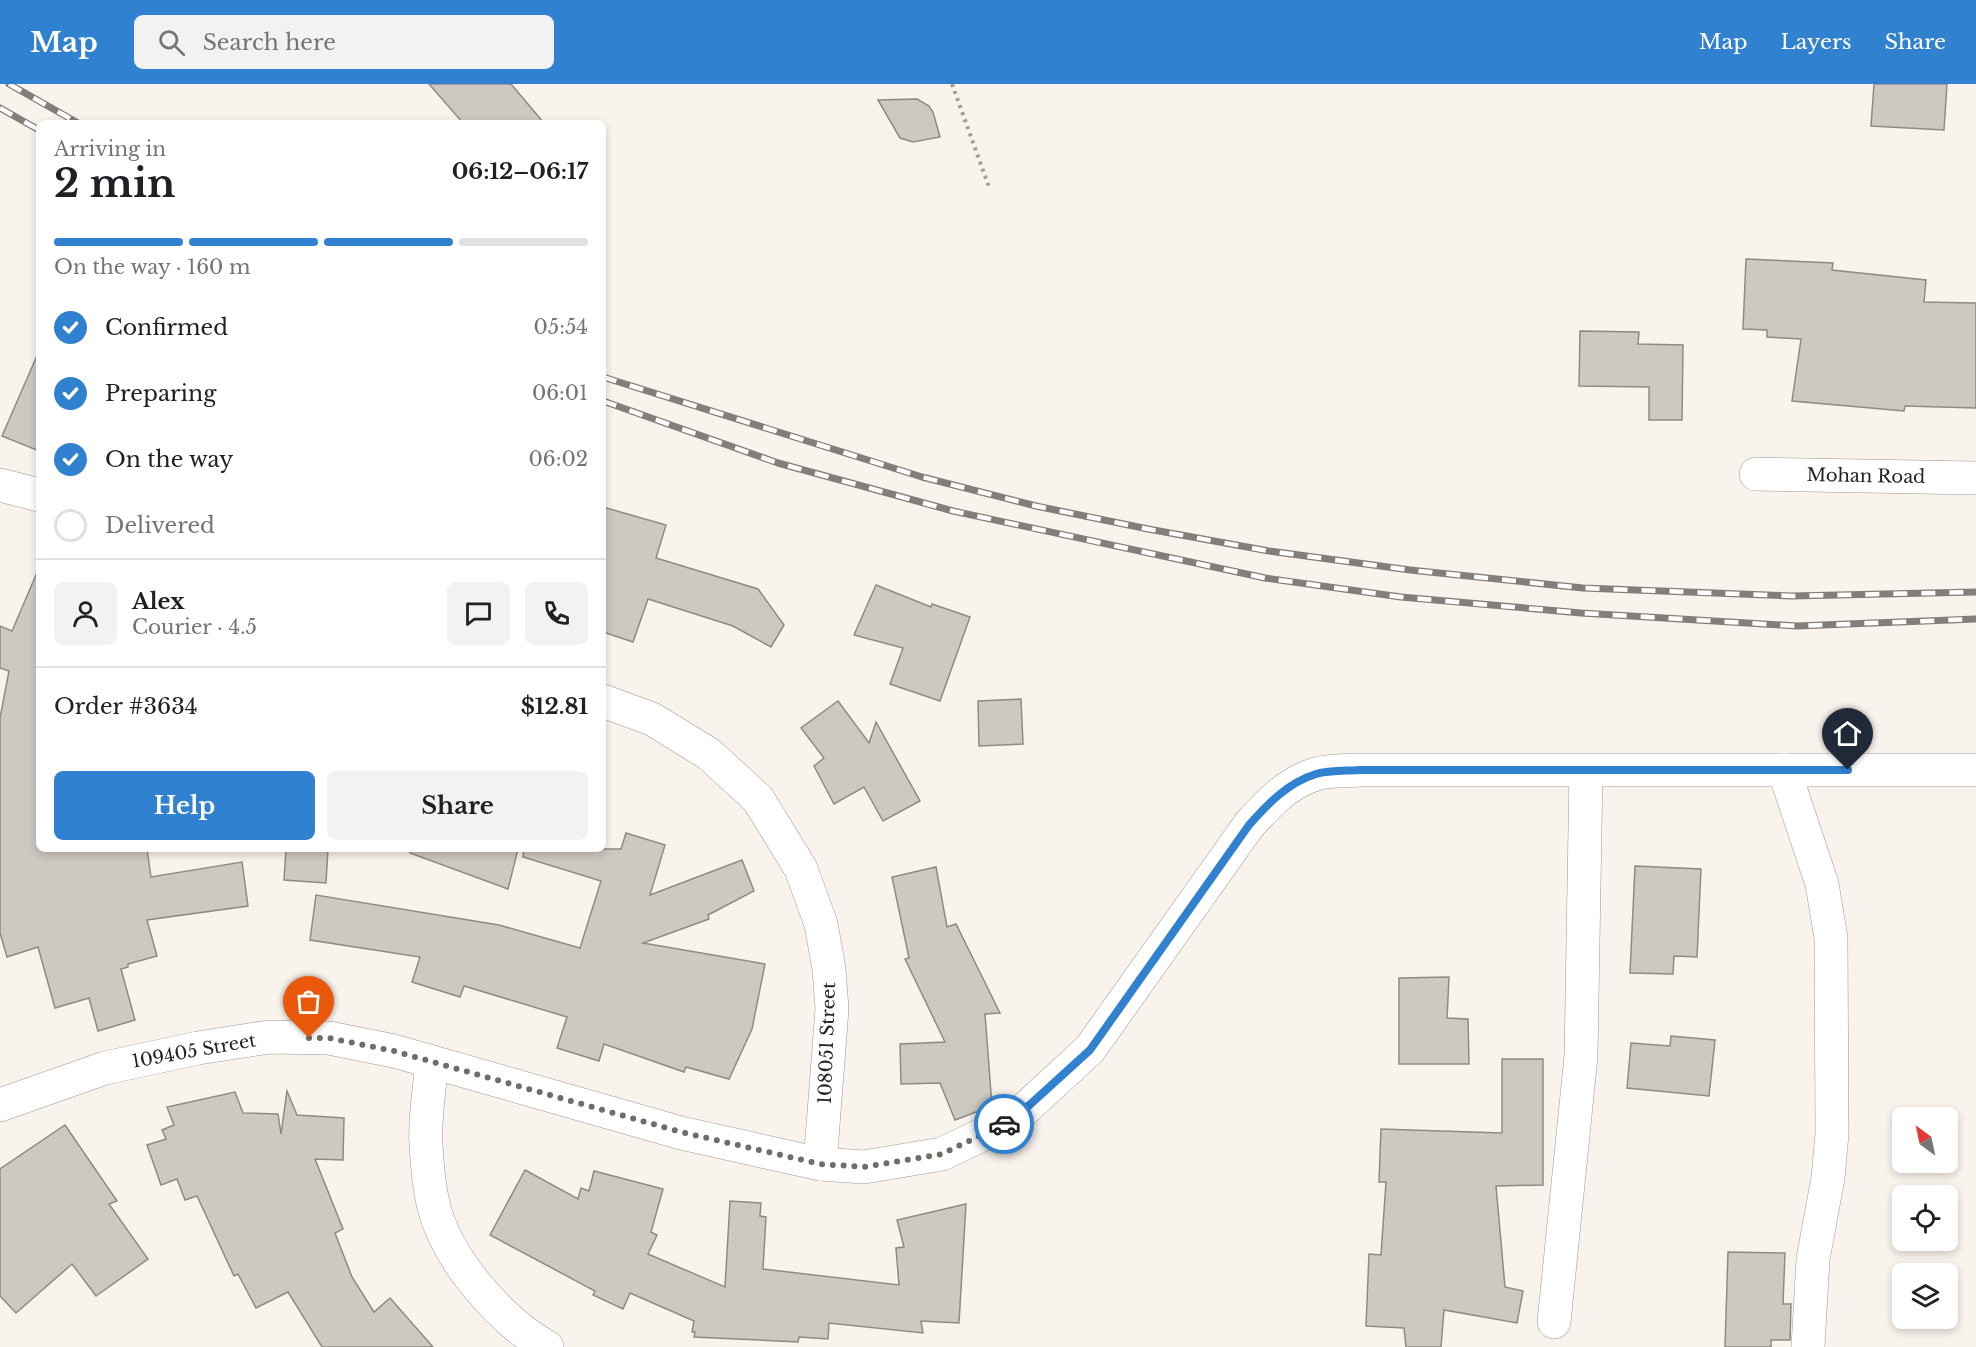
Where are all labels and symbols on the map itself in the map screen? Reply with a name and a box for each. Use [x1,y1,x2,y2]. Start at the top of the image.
street label: Mohan Road [1806,464,1926,488]
pin [1822,708,1873,770]
pin [283,976,334,1038]
street label: 108051 Street [814,981,840,1104]
street label: 109405 Street [130,1029,258,1073]
courier [974,1094,1034,1154]
north arrow [1892,1107,1958,1173]

